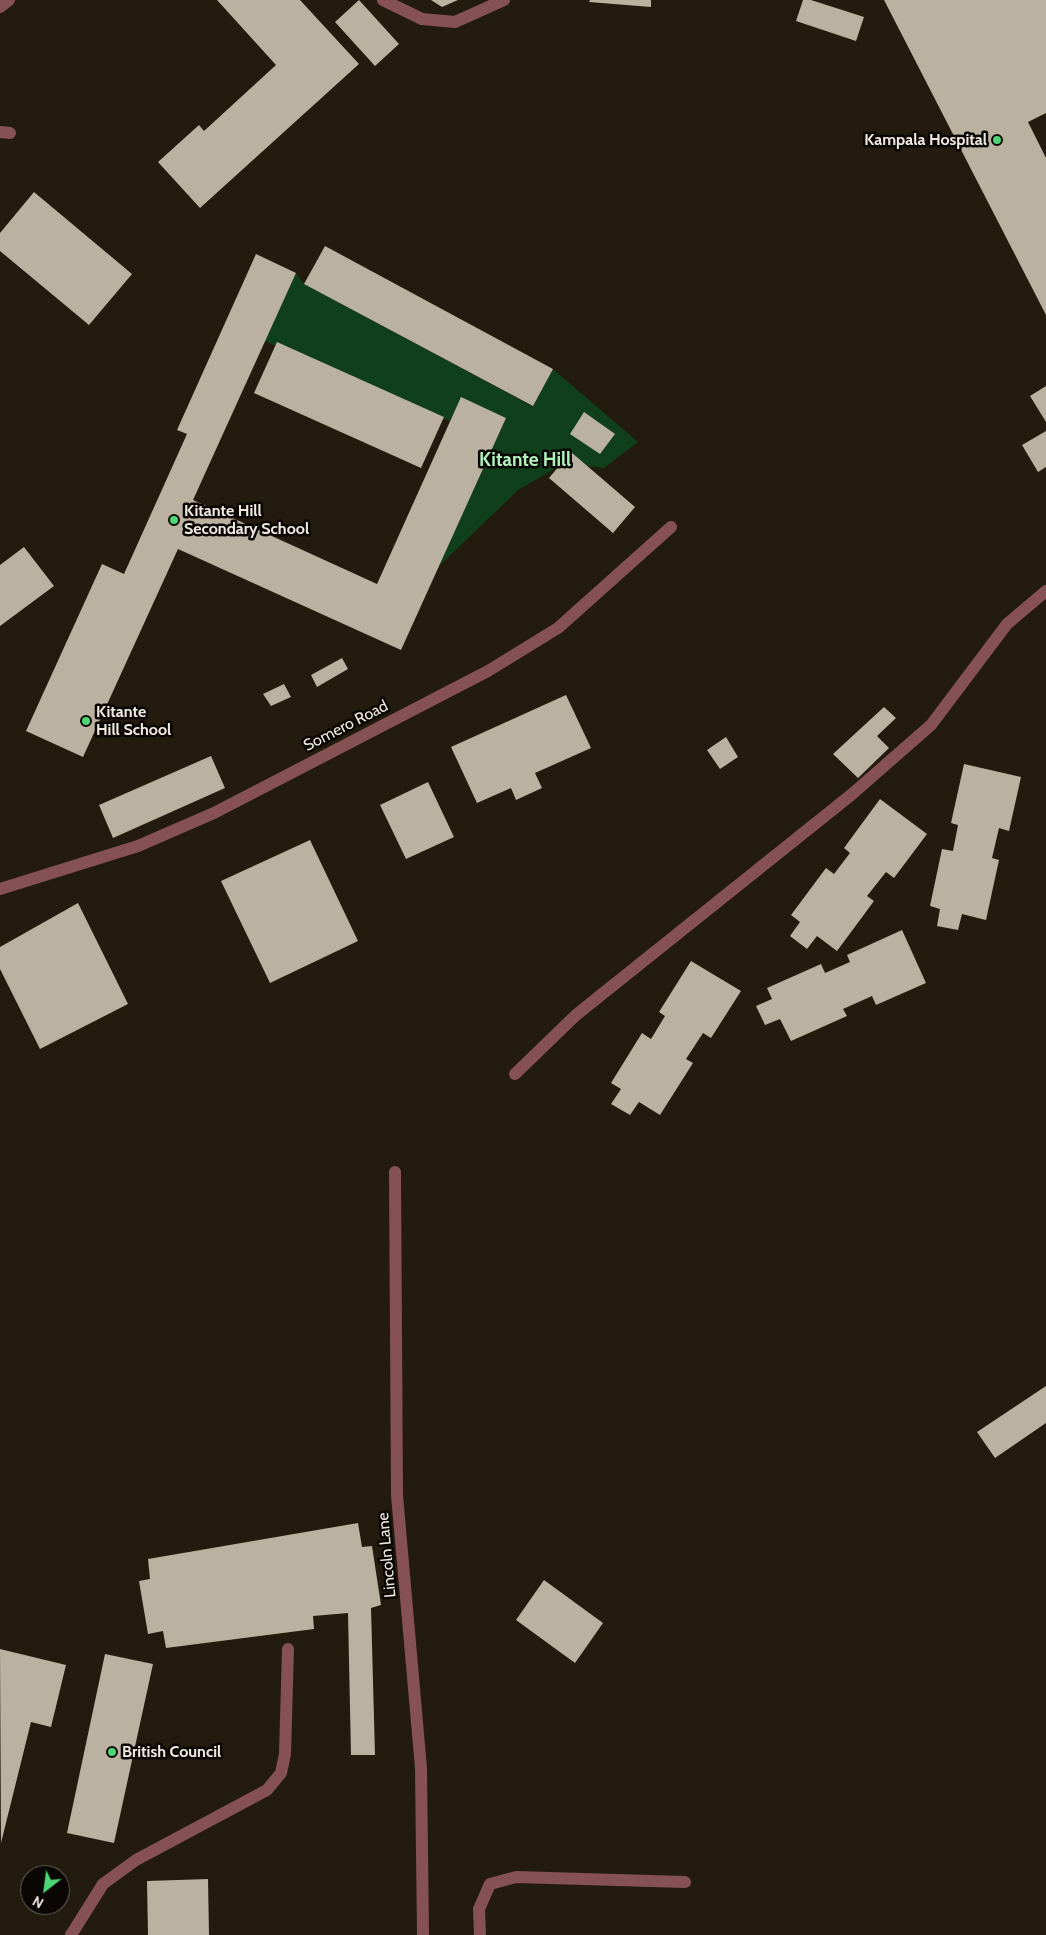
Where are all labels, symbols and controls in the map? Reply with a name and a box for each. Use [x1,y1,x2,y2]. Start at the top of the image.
place label: Kampala Hospital [864,130,987,150]
marker: Kampala Hospital [991,134,1003,146]
district label: Kitante Hill [479,449,571,471]
place label: Kitante Hill Secondary School [184,501,309,539]
marker: Kitante Hill Secondary School [168,514,180,526]
street label: Somero Road [301,696,391,756]
place label: Kitante Hill School [96,702,171,740]
marker: Kitante Hill School [80,715,92,727]
street label: Lincoln Lane [374,1512,400,1598]
place label: British Council [122,1742,221,1762]
marker: British Council [106,1746,118,1758]
north arrow [20,1865,70,1915]
text: N [29,1892,47,1912]

